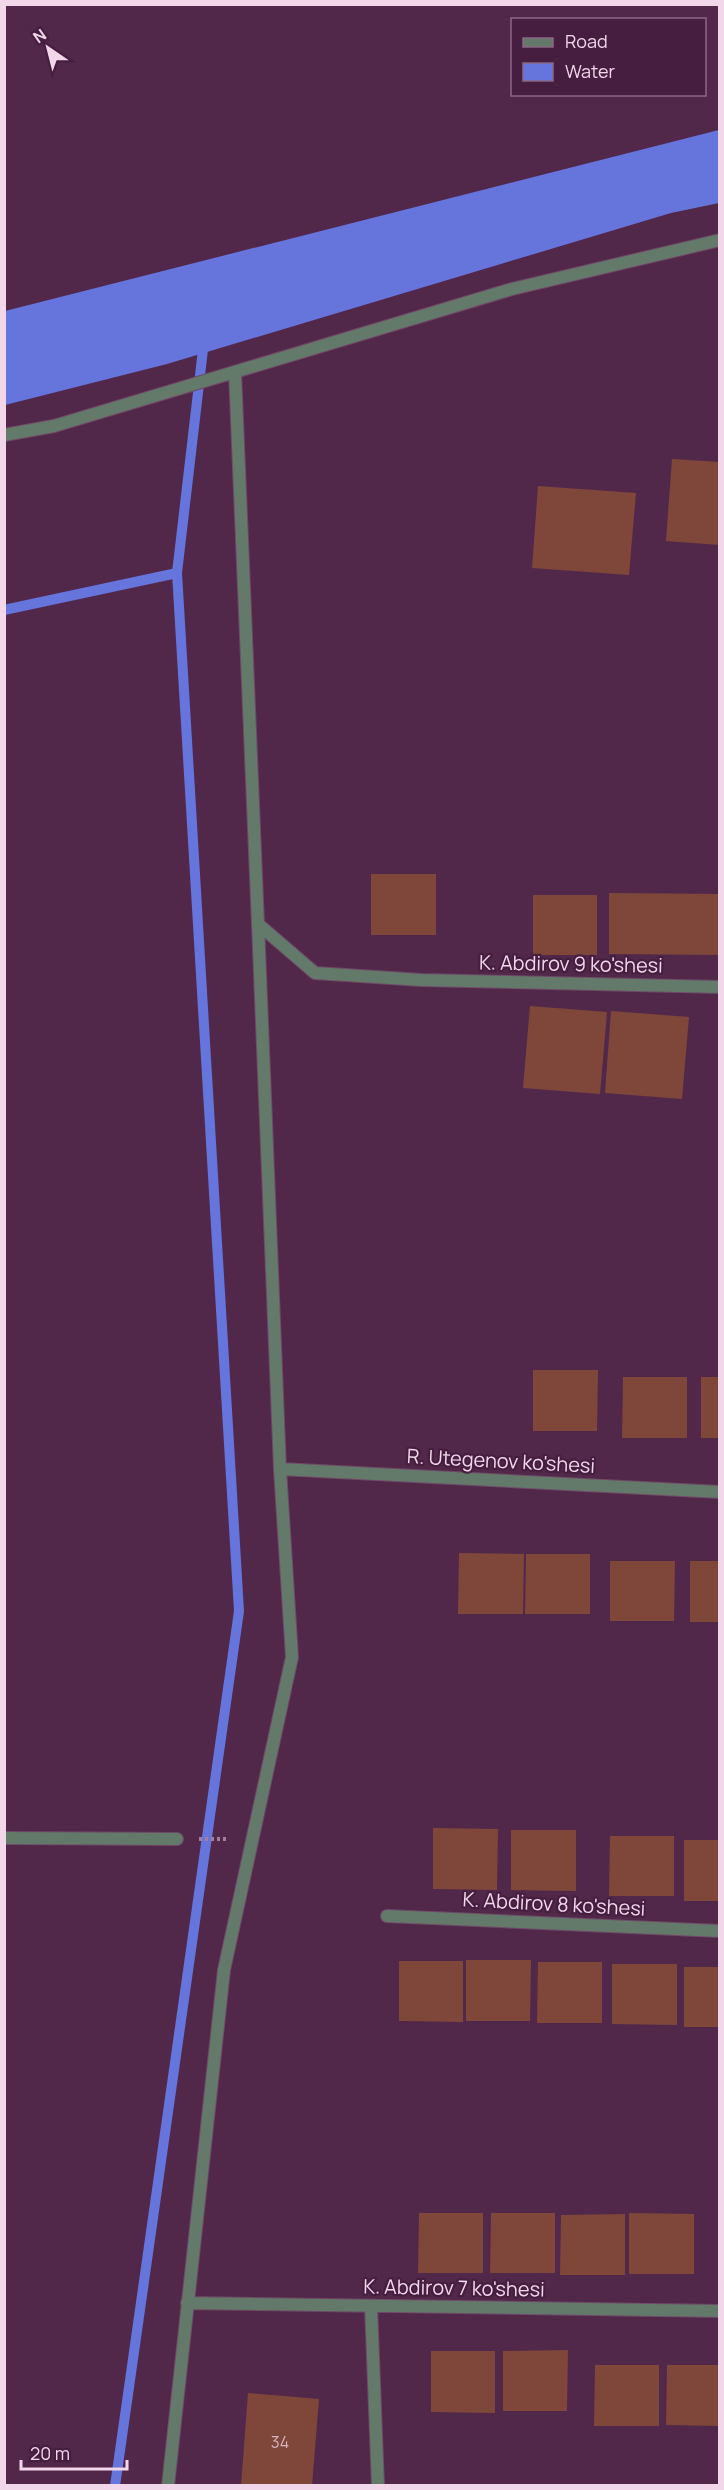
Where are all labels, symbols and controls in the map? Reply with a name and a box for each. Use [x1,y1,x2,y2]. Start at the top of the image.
north arrow [18,18,78,78]
legend [511,18,706,96]
text: N [28,23,50,48]
text: Road [565,29,608,53]
text: Water [565,59,615,83]
street label: K. Abdirov 9 ko'shesi [479,948,663,979]
street label: R. Utegenov ko'shesi [406,1442,596,1479]
street label: K. Abdirov 8 ko'shesi [462,1885,646,1922]
street label: K. Abdirov 7 ko'shesi [363,2272,545,2303]
house number: 34 [271,2431,289,2453]
scale bar [21,2433,128,2471]
text: 20 m [30,2441,70,2465]

